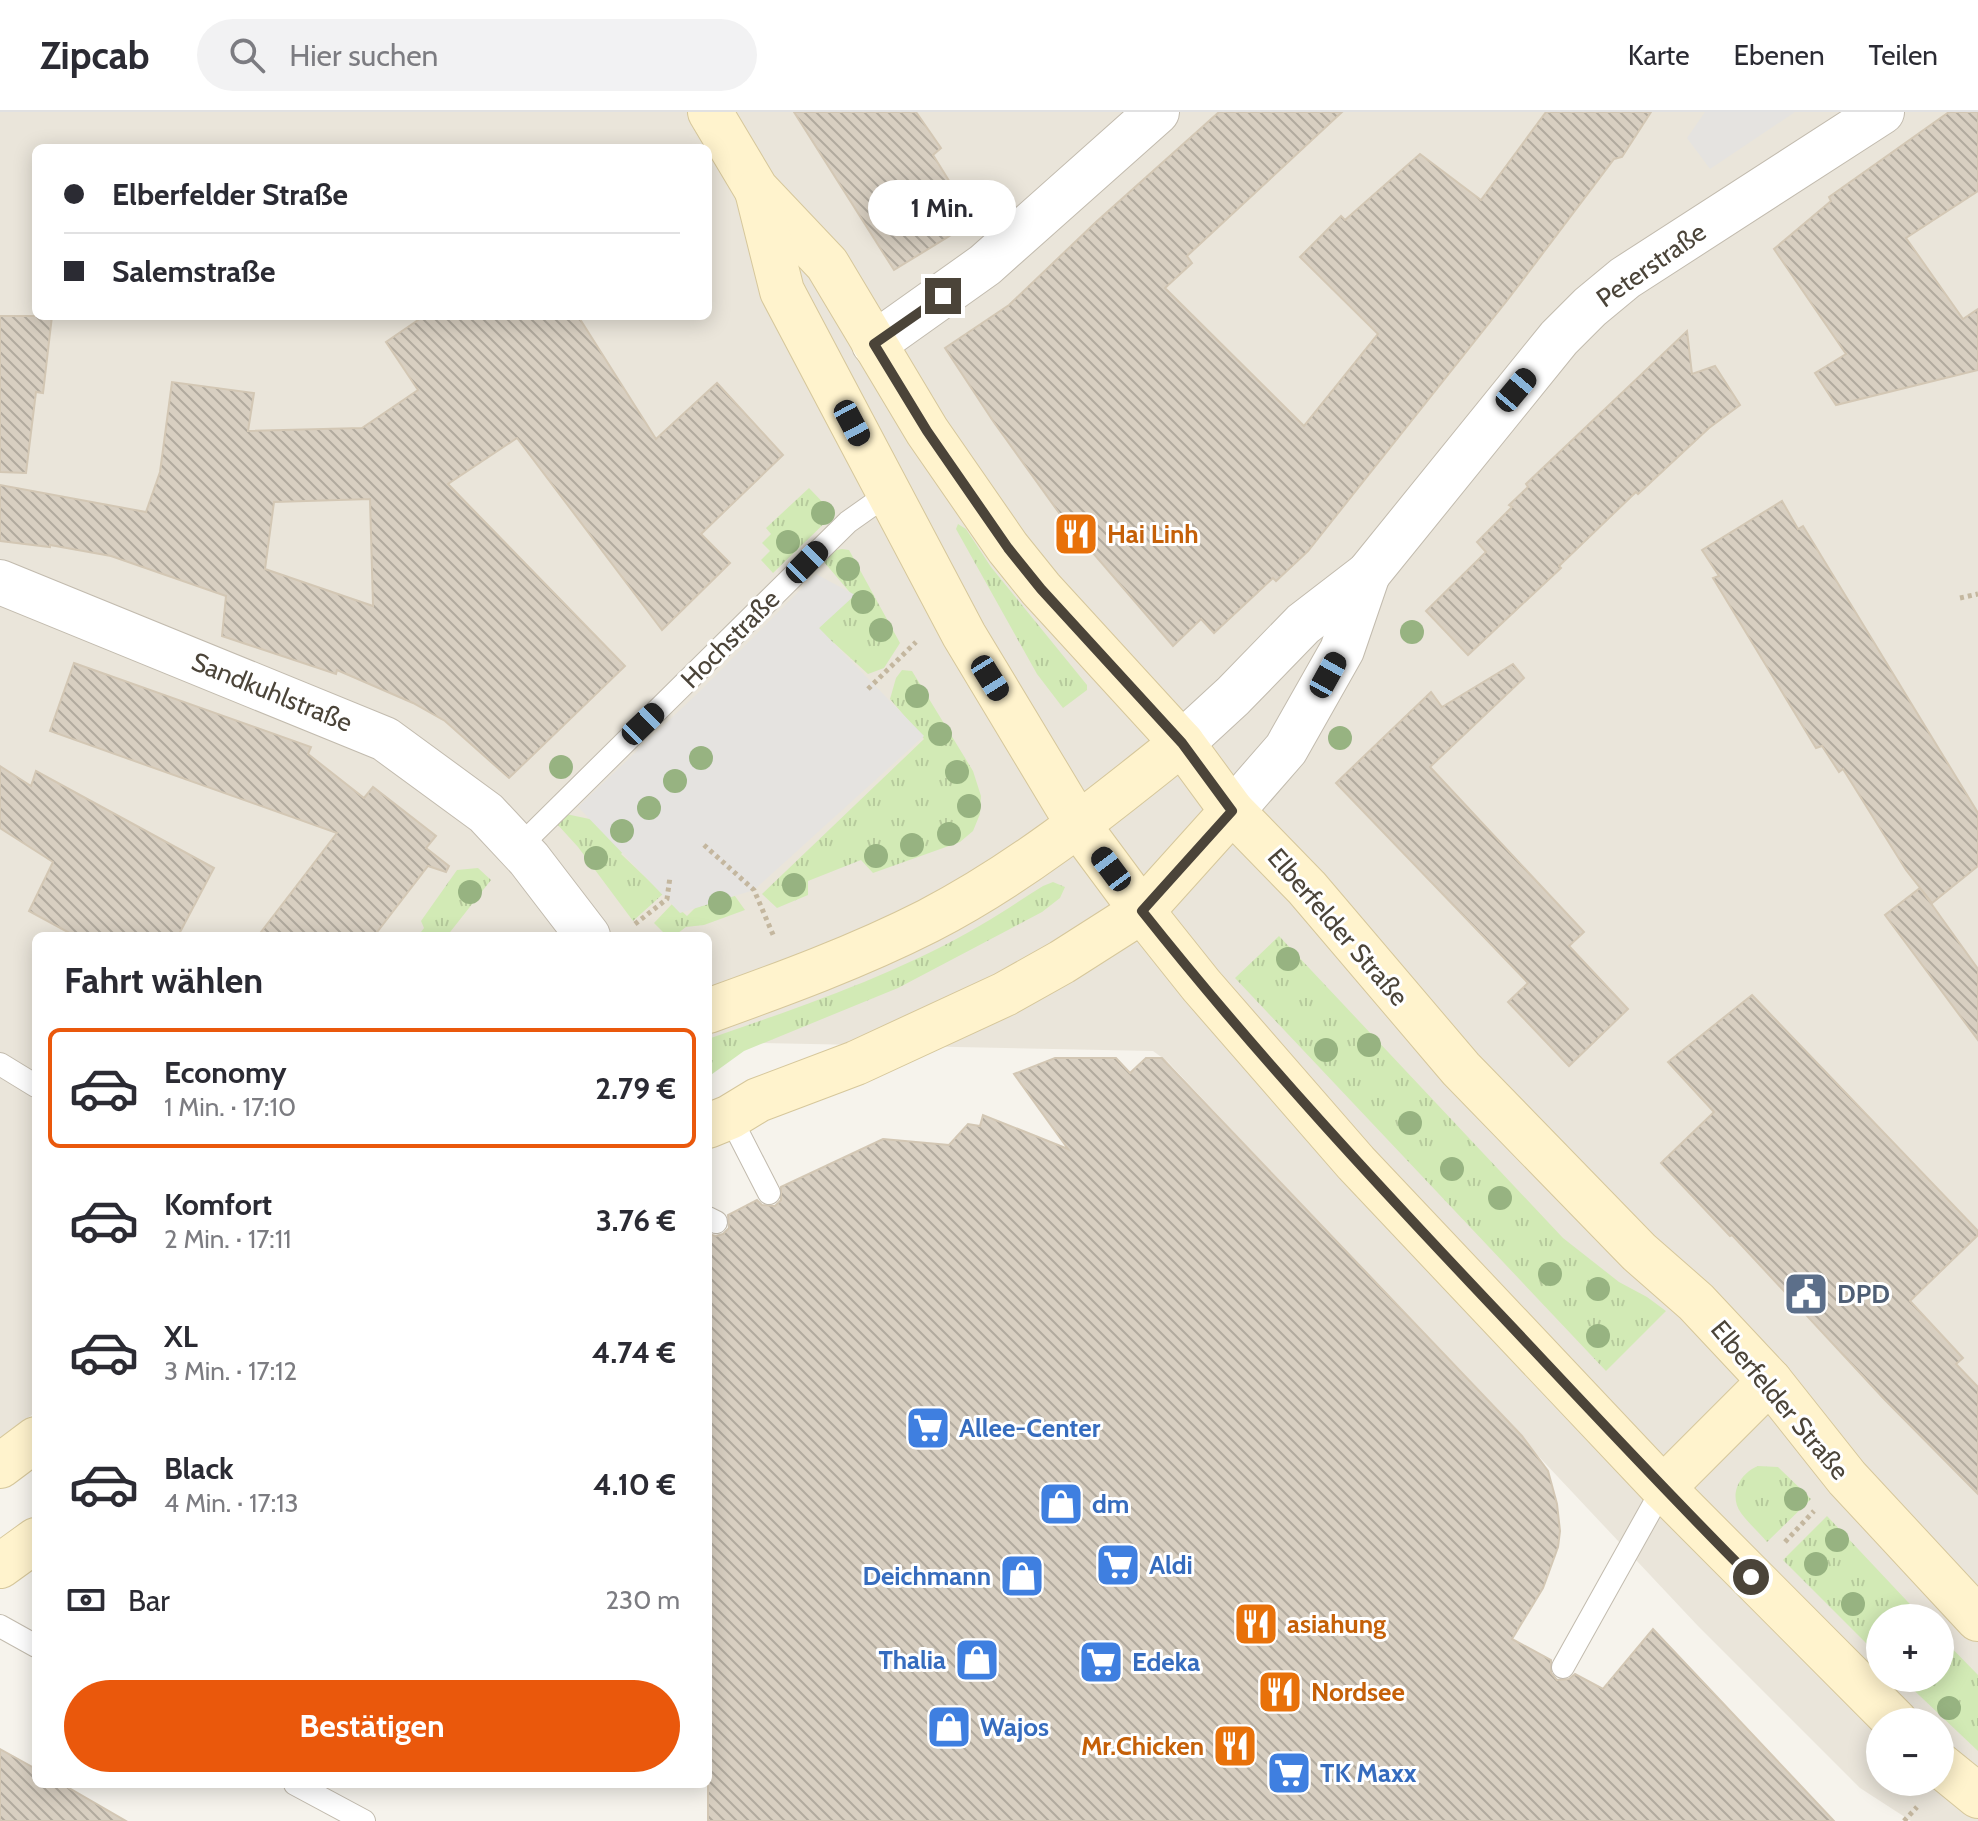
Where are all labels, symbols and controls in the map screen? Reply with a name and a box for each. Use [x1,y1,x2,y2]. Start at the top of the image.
search box [197,19,757,91]
text: Zipcab [40,32,149,79]
icon: search [225,33,269,77]
text: Hier suchen [289,37,438,74]
text: Karte [1628,38,1690,72]
text: Ebenen [1734,38,1825,72]
text: Teilen [1869,38,1938,72]
text: Elberfelder Straße [112,176,348,213]
callout: 1 Min. [869,180,1017,236]
text: 1 Min. [910,192,974,224]
street label: Peterstraße [1590,216,1712,314]
text: Salemstraße [112,253,275,290]
route end [925,278,961,314]
car [1491,364,1541,416]
car [830,396,874,450]
restaurant icon: Hai Linh [1052,510,1100,558]
place label: Hai Linh [1107,518,1199,550]
car [782,537,832,587]
street label: Hochstraße [674,583,786,695]
street label: Sandkuhlstraße [187,645,357,739]
car [1306,648,1350,702]
car [967,651,1013,705]
car [617,699,669,749]
street label: Elberfelder Straße [1261,842,1415,1012]
car [1087,843,1135,895]
text: Fahrt wählen [64,958,263,1002]
icon: car [68,1052,140,1124]
text: Economy [164,1054,287,1091]
text: 2.79 € [595,1070,676,1107]
text: 1 Min. · 17:10 [164,1091,296,1123]
icon: car [68,1184,140,1256]
text: Komfort [164,1186,272,1223]
text: 3.76 € [596,1202,676,1239]
text: 2 Min. · 17:11 [164,1223,292,1255]
public building icon: DPD [1782,1270,1830,1318]
place label: DPD [1837,1278,1890,1310]
street label: Elberfelder Straße [1704,1314,1856,1486]
icon: car [68,1316,140,1388]
text: XL [164,1318,198,1355]
text: 4.74 € [592,1334,676,1371]
text: 3 Min. · 17:12 [164,1355,297,1387]
supermarket icon: Allee-Center [904,1404,952,1452]
place label: Allee-Center [959,1412,1101,1444]
icon: car [68,1448,140,1520]
text: Black [164,1450,234,1487]
text: 4.10 € [593,1466,676,1503]
shop icon: dm [1037,1480,1085,1528]
text: 4 Min. · 17:13 [164,1487,299,1519]
place label: dm [1092,1488,1129,1520]
supermarket icon: Aldi [1094,1541,1142,1589]
place label: Aldi [1149,1549,1193,1581]
shop icon: Deichmann [998,1552,1046,1600]
route start [1733,1559,1769,1595]
place label: Deichmann [862,1560,991,1592]
icon: cash [64,1578,108,1622]
text: Bar [128,1582,170,1619]
text: 230 m [606,1584,680,1616]
restaurant icon: asiahung [1232,1600,1280,1648]
map controls [1866,1604,1954,1796]
button: + [1866,1604,1954,1692]
place label: asiahung [1287,1608,1386,1640]
shop icon: Thalia [953,1636,1001,1684]
supermarket icon: Edeka [1077,1638,1125,1686]
place label: Thalia [878,1644,946,1676]
place label: Edeka [1132,1646,1200,1678]
restaurant icon: Nordsee [1256,1668,1304,1716]
place label: Nordsee [1311,1676,1405,1708]
button: Bestätigen [64,1680,680,1772]
shop icon: Wajos [925,1703,973,1751]
button: − [1866,1708,1954,1796]
place label: Wajos [980,1711,1049,1743]
restaurant icon: Mr.Chicken [1211,1722,1259,1770]
place label: Mr.Chicken [1081,1730,1204,1762]
supermarket icon: TK Maxx [1265,1749,1313,1797]
place label: TK Maxx [1320,1757,1417,1789]

